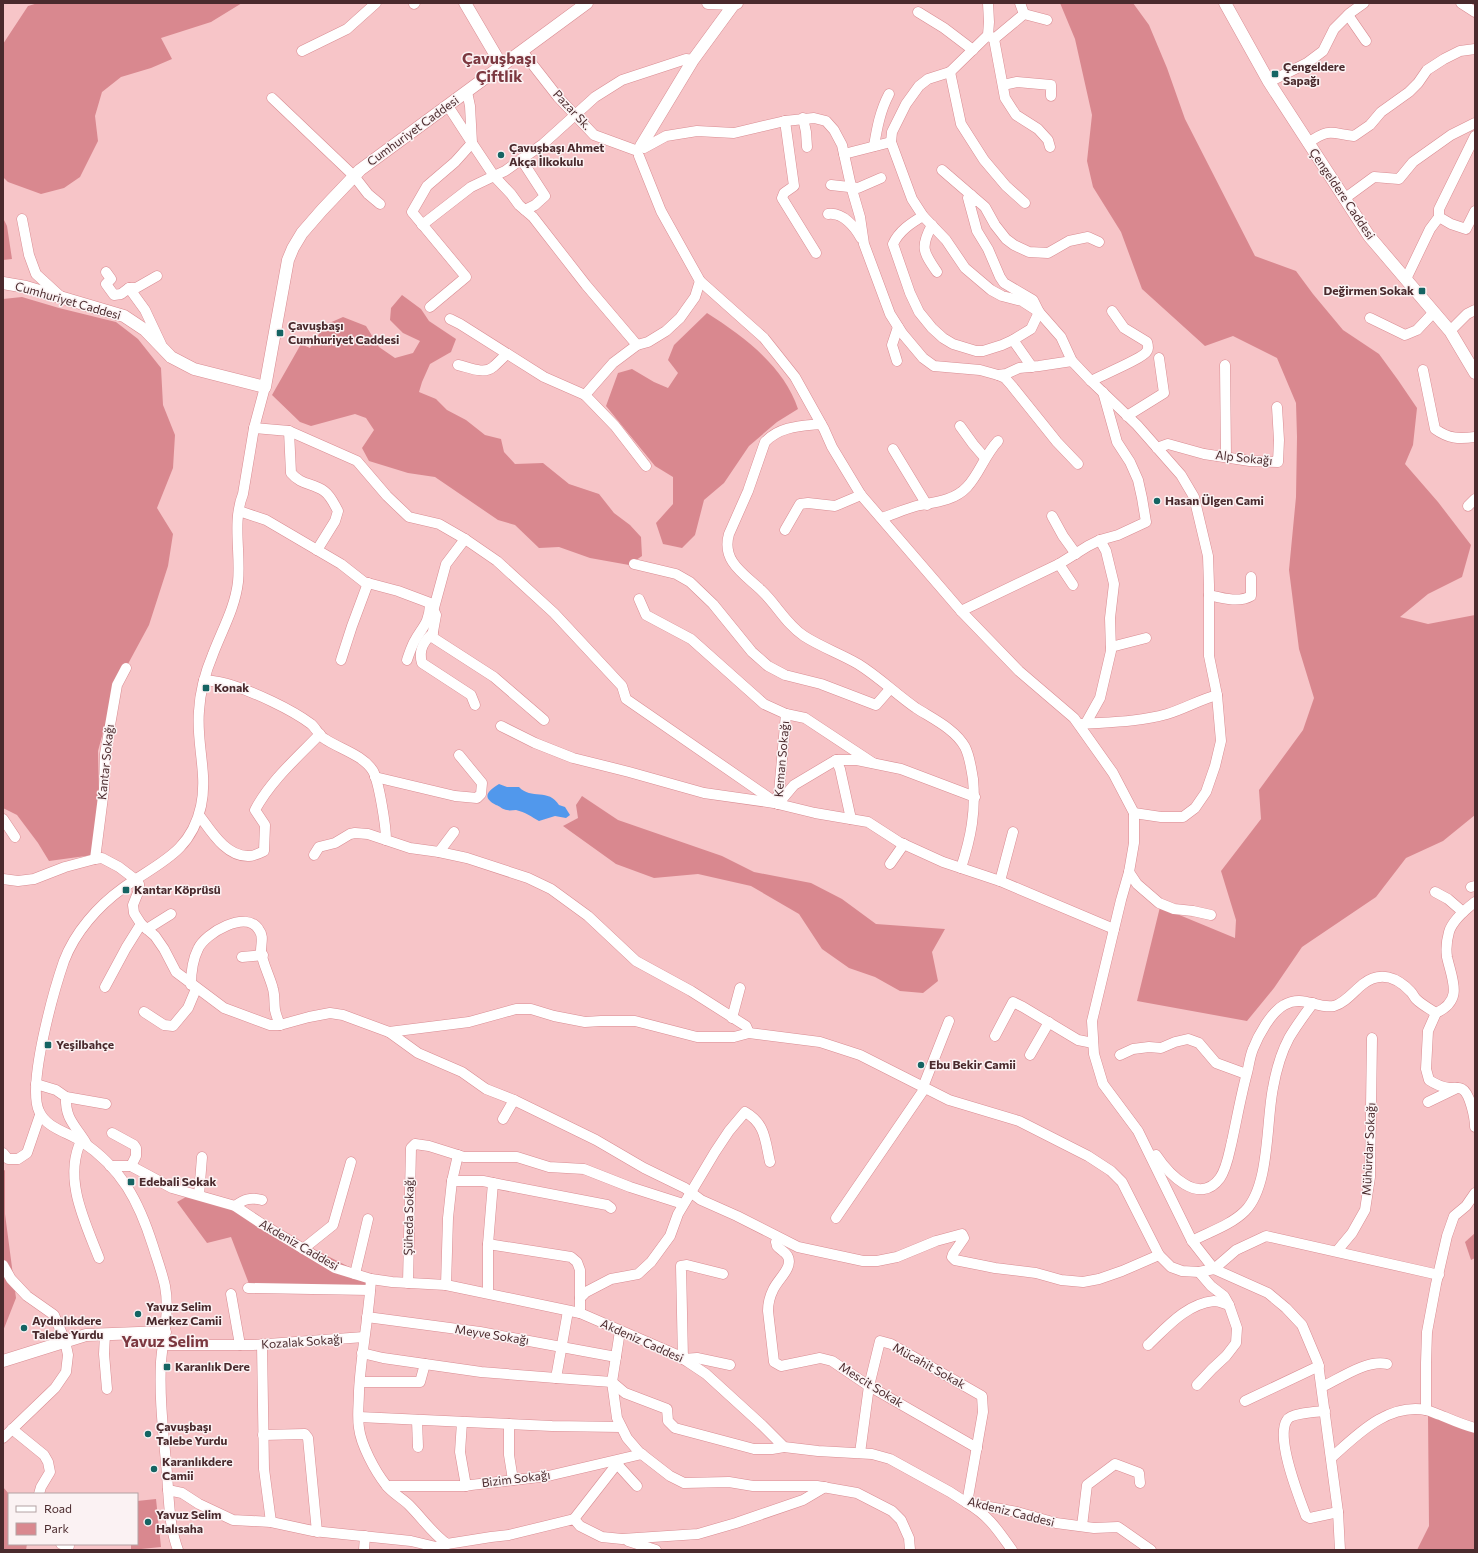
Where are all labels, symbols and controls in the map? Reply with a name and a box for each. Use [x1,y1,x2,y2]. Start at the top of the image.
district label: Çavuşbaşı Çiftlik [462,48,536,85]
place label: Çengeldere Sapağı [1283,59,1345,87]
marker: Çengeldere Sapağı [1270,69,1280,79]
street label: Pazar Sk. [551,86,595,132]
street label: Cumhuriyet Caddesi [364,92,461,168]
place label: Çavuşbaşı Ahmet Akça İlkokulu [509,140,604,168]
street label: Çengeldere Caddesi [1307,145,1379,242]
marker: Çavuşbaşı Ahmet Akça İlkokulu [496,150,506,160]
street label: Cumhuriyet Caddesi [14,278,123,322]
place label: Değirmen Sokak [1323,283,1414,297]
marker: Değirmen Sokak [1417,286,1427,296]
place label: Çavuşbaşı Cumhuriyet Caddesi [288,318,399,346]
marker: Çavuşbaşı Cumhuriyet Caddesi [275,328,285,338]
street label: Alp Sokağı [1215,447,1273,467]
place label: Hasan Ülgen Cami [1165,493,1264,507]
marker: Hasan Ülgen Cami [1152,496,1162,506]
place label: Konak [214,680,249,694]
marker: Konak [201,683,211,693]
street label: Keman Sokağı [771,720,791,798]
street label: Kantar Sokağı [94,723,116,800]
place label: Kantar Köprüsü [134,882,221,896]
marker: Kantar Köprüsü [121,885,131,895]
place label: Yeşilbahçe [56,1037,114,1051]
marker: Yeşilbahçe [43,1040,53,1050]
place label: Ebu Bekir Camii [929,1057,1016,1071]
marker: Ebu Bekir Camii [916,1060,926,1070]
street label: Mühürdar Sokağı [1359,1102,1377,1196]
place label: Edebali Sokak [139,1174,216,1188]
street label: Şüheda Sokağı [400,1176,416,1256]
marker: Edebali Sokak [126,1177,136,1187]
street label: Akdeniz Caddesi [257,1216,342,1273]
place label: Yavuz Selim Merkez Camii [146,1299,222,1327]
marker: Yavuz Selim Merkez Camii [133,1309,143,1319]
place label: Aydınlıkdere Talebe Yurdu [32,1313,104,1341]
street label: Akdeniz Caddesi [599,1316,686,1365]
street label: Meyve Sokağı [454,1321,530,1347]
marker: Aydınlıkdere Talebe Yurdu [19,1323,29,1333]
district label: Yavuz Selim [121,1331,209,1350]
street label: Kozalak Sokağı [261,1331,343,1351]
street label: Mücahit Sokak [891,1339,969,1391]
place label: Karanlık Dere [175,1359,250,1373]
street label: Mescit Sokak [837,1359,907,1410]
marker: Karanlık Dere [162,1362,172,1372]
place label: Çavuşbaşı Talebe Yurdu [156,1419,228,1447]
marker: Çavuşbaşı Talebe Yurdu [143,1429,153,1439]
place label: Karanlıkdere Camii [162,1454,233,1482]
marker: Karanlıkdere Camii [149,1464,159,1474]
street label: Bizim Sokağı [481,1467,551,1489]
legend [8,1493,138,1545]
street label: Akdeniz Caddesi [966,1493,1056,1529]
text: Road [44,1501,72,1515]
place label: Yavuz Selim Halısaha [156,1507,222,1535]
marker: Yavuz Selim Halısaha [143,1517,153,1527]
text: Park [44,1521,70,1535]

